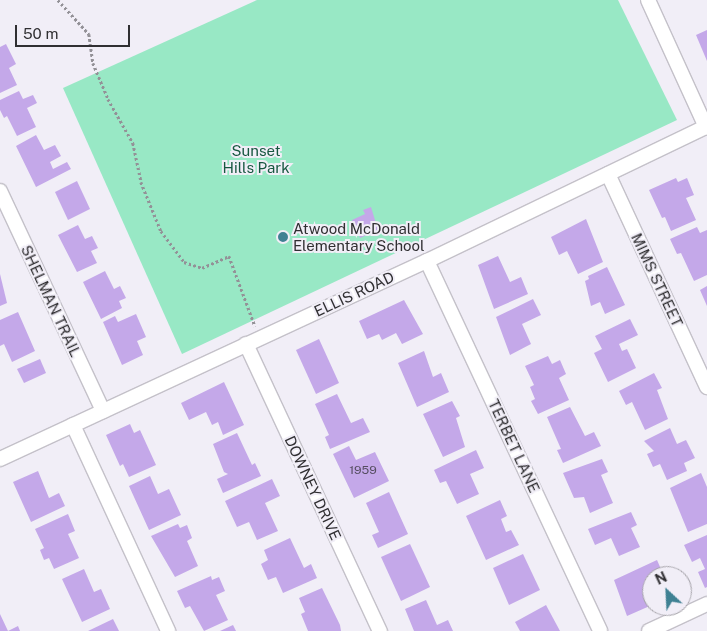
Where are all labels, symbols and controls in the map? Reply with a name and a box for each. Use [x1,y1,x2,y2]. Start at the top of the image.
scale bar [18,15,132,47]
text: 50 m [23,25,58,42]
park label: Sunset Hills Park [222,141,290,176]
place label: Atwood McDonald Elementary School [293,219,425,254]
street label: MIMS STREET [627,230,687,330]
marker: Atwood McDonald Elementary School [277,231,289,243]
street label: SHELMAN TRAIL [17,242,85,360]
street label: ELLIS ROAD [311,268,397,320]
street label: TERBET LANE [485,396,543,496]
street label: DOWNEY DRIVE [281,433,345,543]
house number: 1959 [349,464,377,478]
north arrow [642,566,692,616]
text: N [653,569,669,588]

